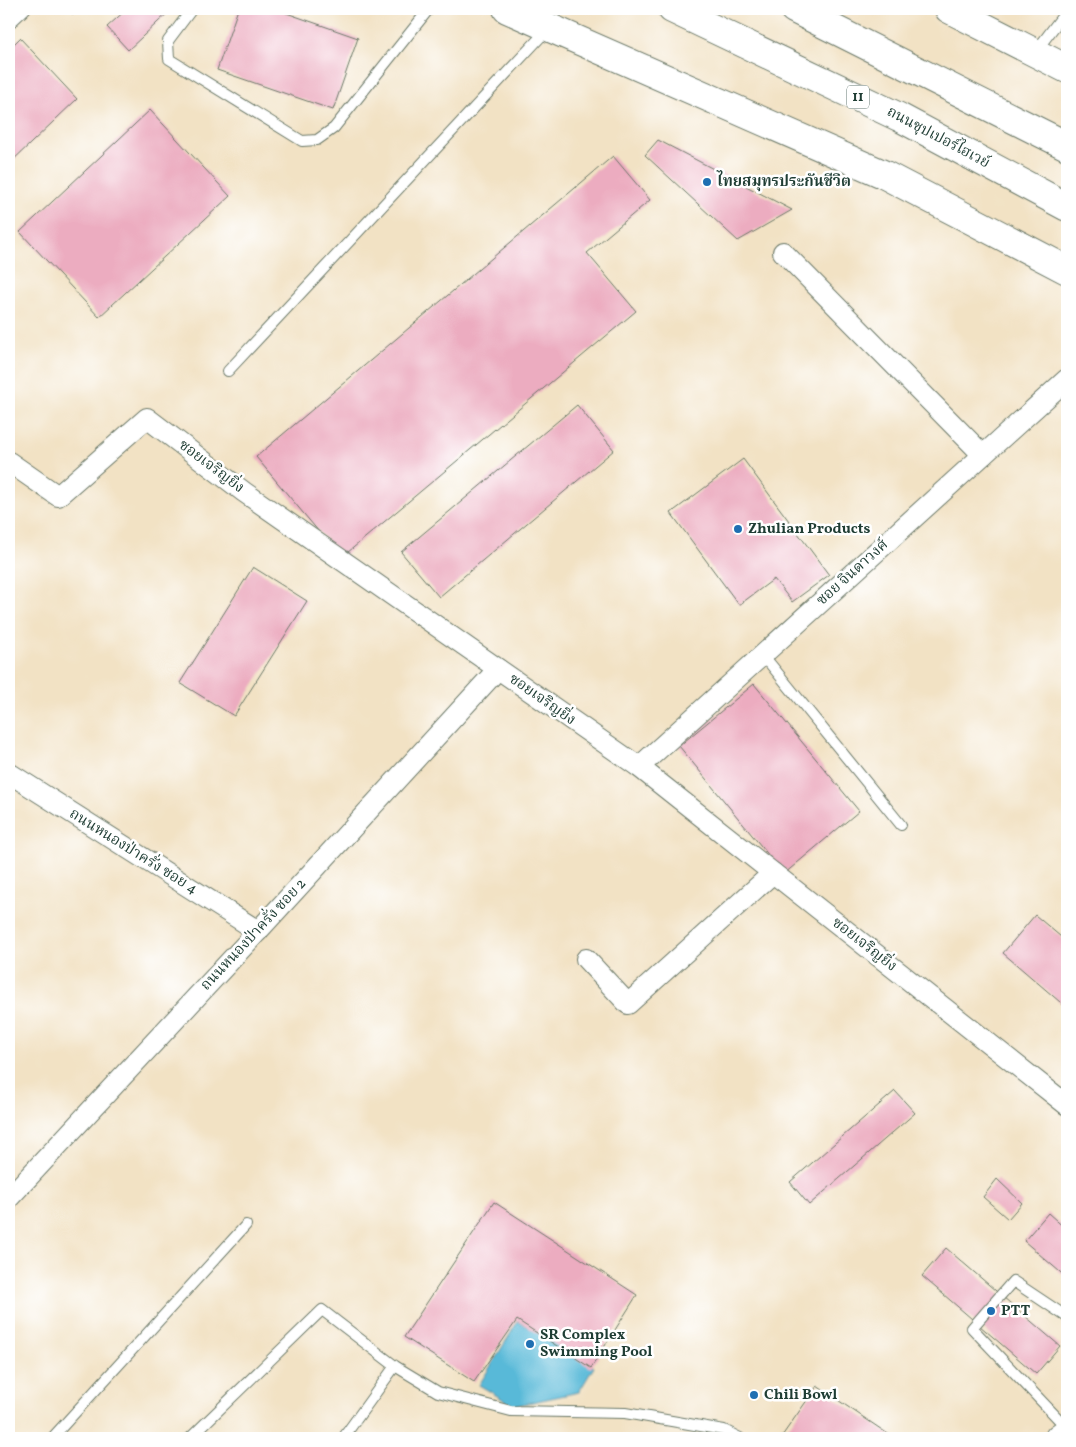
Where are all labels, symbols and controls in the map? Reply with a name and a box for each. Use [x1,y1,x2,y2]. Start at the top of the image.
road number: 11 [847,85,869,108]
street label: ถนนซุปเปอร์ไฮเวย์ [883,100,994,174]
place label: ไทยสมุทรประกันชีวิต [716,170,851,193]
marker: ไทยสมุทรประกันชีวิต [701,176,713,188]
street label: ซอยเจริญยิ่ง [174,434,249,499]
place label: Zhulian Products [748,519,870,540]
marker: Zhulian Products [732,523,744,535]
street label: ซอย จินดาวงศ์ [812,534,894,611]
street label: ซอยเจริญยิ่ง [504,668,581,731]
street label: ถนนหนองป่าครั่ง ซอย 4 [65,802,202,900]
street label: ถนนหนองป่าครั่ง ซอย 2 [195,873,312,996]
street label: ซอยเจริญยิ่ง [827,912,902,977]
place label: PTT [1001,1301,1030,1322]
marker: PTT [985,1305,997,1317]
place label: SR Complex Swimming Pool [540,1325,652,1363]
marker: SR Complex Swimming Pool [524,1338,536,1350]
place label: Chili Bowl [764,1385,837,1406]
marker: Chili Bowl [748,1389,760,1401]

